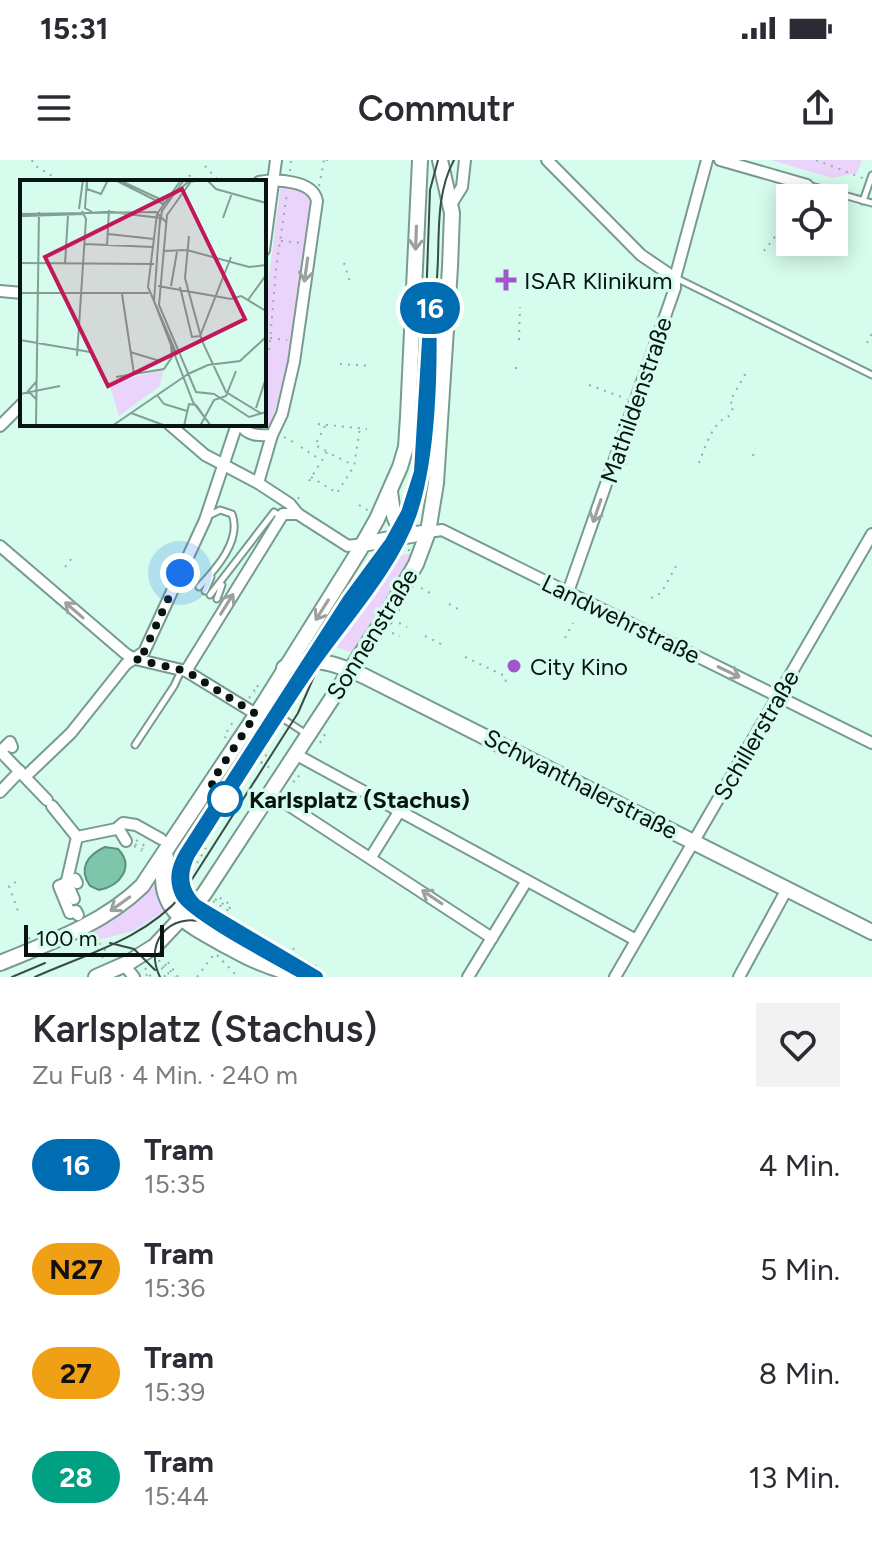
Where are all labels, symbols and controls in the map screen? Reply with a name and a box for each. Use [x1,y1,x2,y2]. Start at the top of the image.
text: 15:31 [40,10,108,47]
icon: menu [32,86,76,130]
icon: share [796,86,840,130]
text: Commutr [358,87,514,130]
inset map [20,180,266,426]
map controls [776,184,848,256]
button: locate [776,184,848,256]
one-way arrow [409,224,424,251]
one-way arrow [298,257,313,282]
place label: ISAR Klinikum [524,266,672,295]
marker: ISAR Klinikum [495,269,517,291]
line badge: 16 [394,282,466,334]
text: 16 [416,291,444,325]
street label: Mathildenstraße [594,313,678,487]
one-way arrow [589,498,603,523]
your location [160,553,200,593]
street label: Sonnenstraße [320,563,424,705]
street label: Landwehrstraße [537,568,705,670]
one-way arrow [220,593,236,616]
one-way arrow [314,598,330,621]
one-way arrow [65,601,85,619]
place label: City Kino [530,652,628,681]
marker: City Kino [505,657,523,675]
street label: Schillerstraße [707,665,805,805]
one-way arrow [717,665,741,680]
street label: Schwanthalerstraße [479,723,683,845]
marker: Karlsplatz (Stachus) [208,782,242,816]
place label: Karlsplatz (Stachus) [249,785,470,814]
one-way arrow [421,889,443,906]
one-way arrow [109,896,131,912]
scale bar [24,921,164,957]
text: 100 m [36,925,97,952]
button: heart [756,1003,840,1087]
text: Karlsplatz (Stachus) [32,1006,377,1052]
text: Zu Fuß · 4 Min. · 240 m [32,1059,298,1091]
text: Tram [144,1131,214,1168]
text: 4 Min. [759,1147,840,1184]
text: 16 [62,1148,90,1182]
text: 15:35 [144,1168,205,1200]
text: Tram [144,1235,214,1272]
text: 5 Min. [760,1251,840,1288]
text: N27 [49,1252,103,1286]
text: 15:36 [144,1272,205,1304]
text: Tram [144,1339,214,1376]
text: 8 Min. [759,1355,840,1392]
text: 27 [60,1356,92,1390]
text: 15:39 [144,1376,205,1408]
text: Tram [144,1443,214,1480]
text: 13 Min. [749,1459,840,1496]
text: 28 [59,1460,93,1494]
text: 15:44 [144,1480,209,1512]

